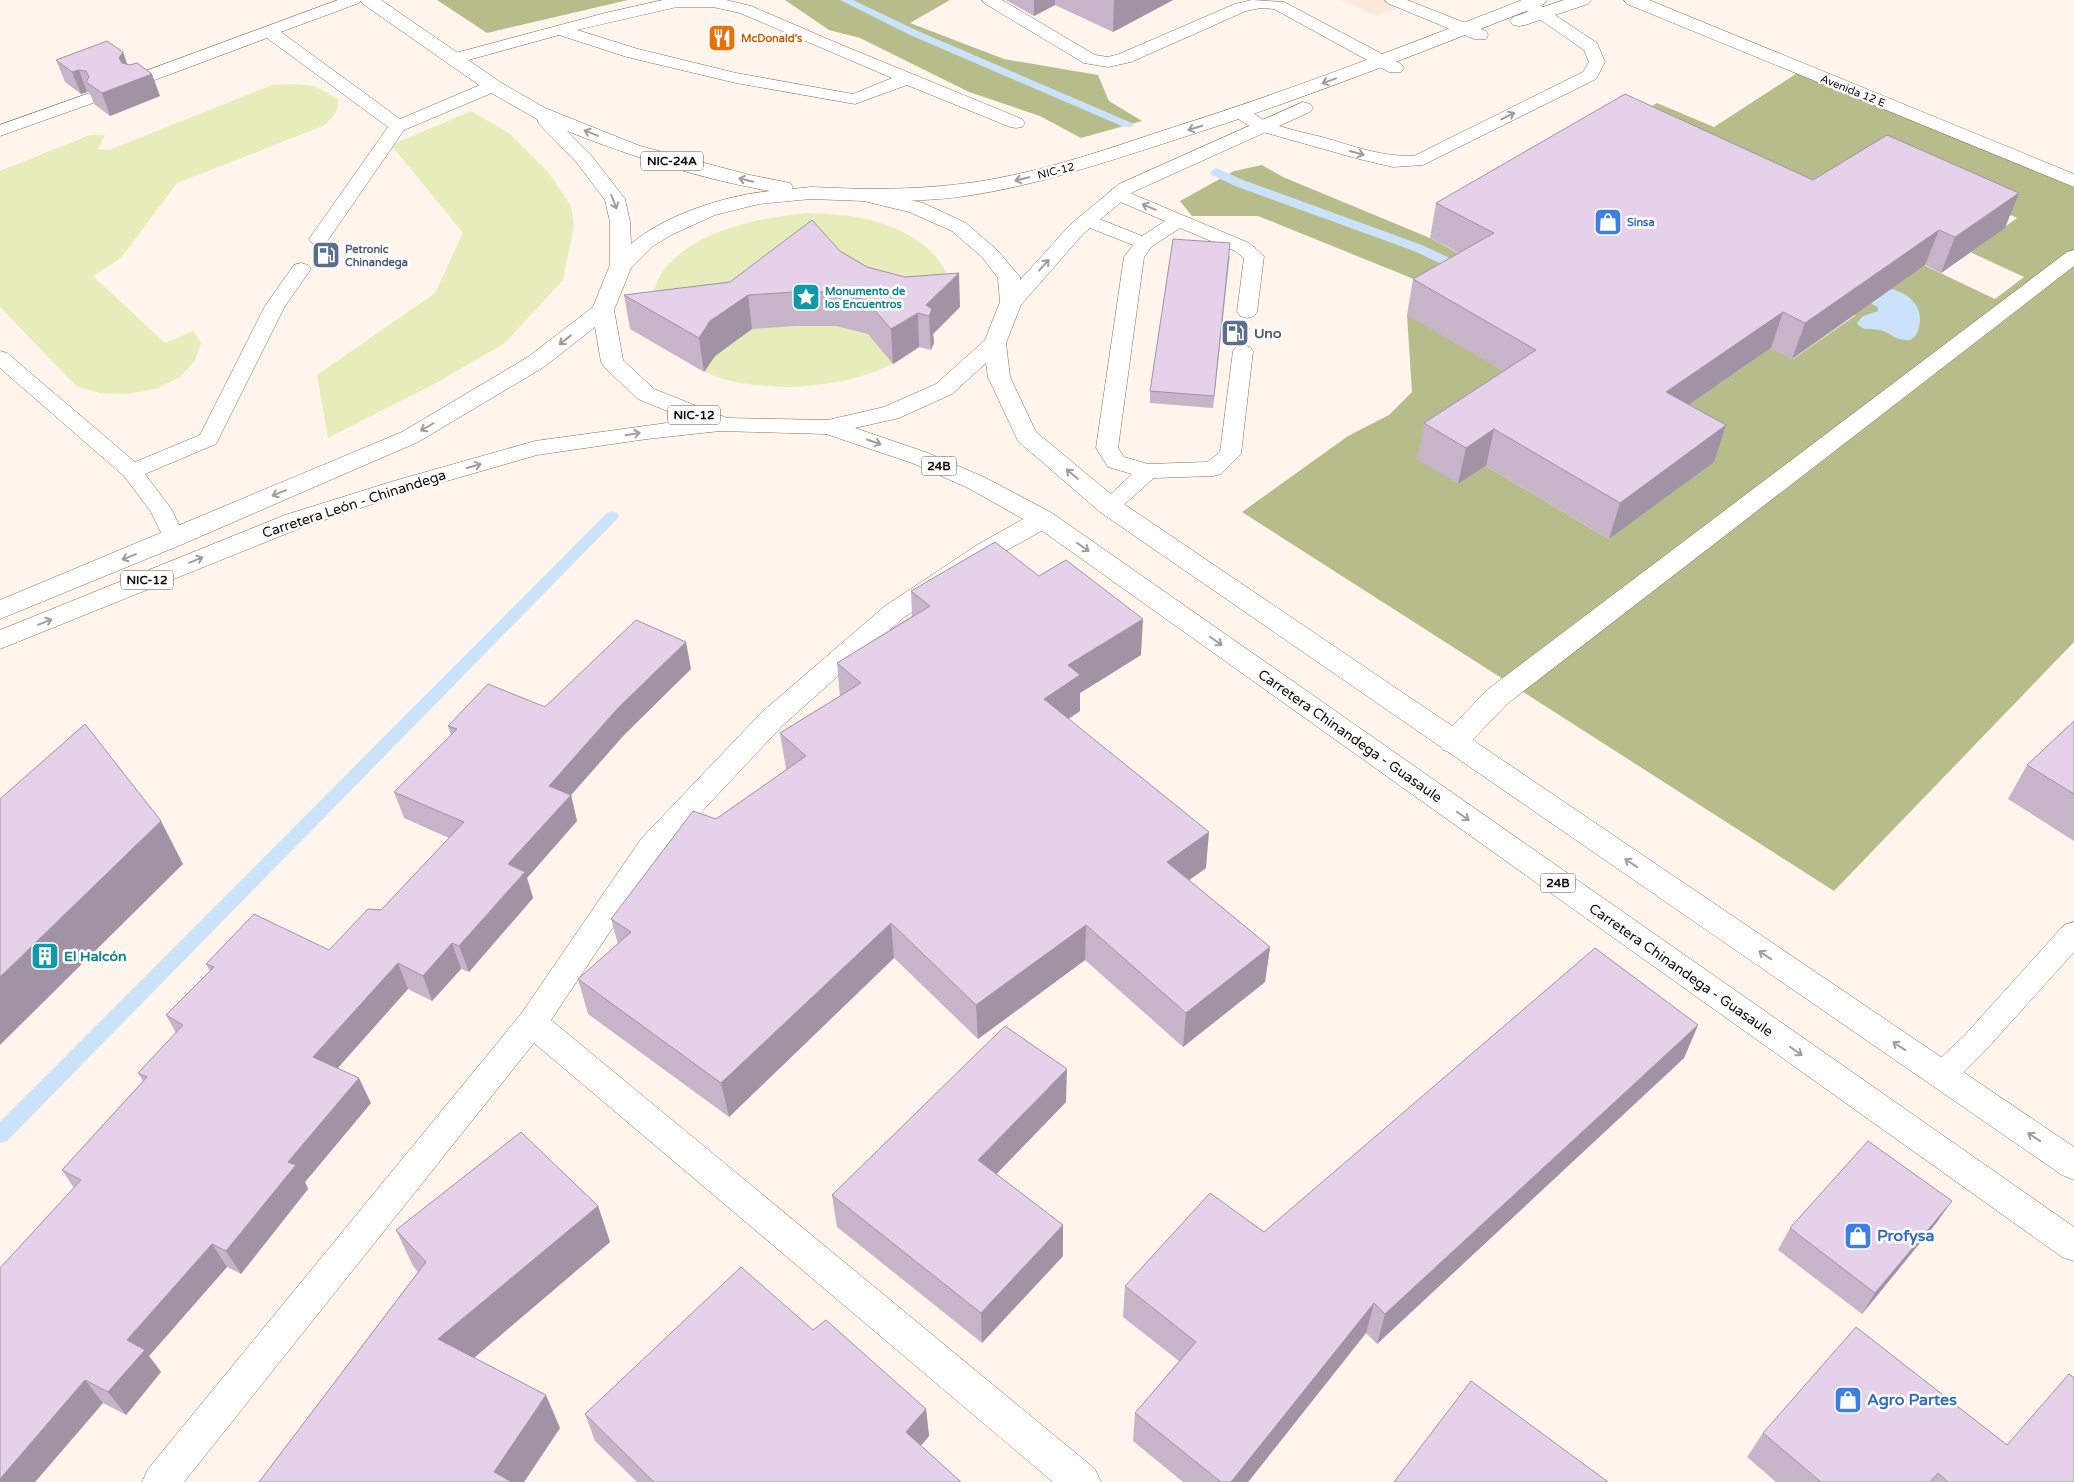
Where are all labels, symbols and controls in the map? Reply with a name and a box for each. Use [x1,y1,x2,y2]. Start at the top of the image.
restaurant icon: McDonald's [707,23,737,53]
place label: McDonald's [741,32,803,45]
street label: Avenida 12 E [1819,72,1887,110]
one-way arrow [1322,77,1337,86]
one-way arrow [1500,111,1515,120]
one-way arrow [1187,123,1203,133]
one-way arrow [584,128,599,138]
one-way arrow [1348,148,1364,158]
road number: NIC-24A [641,152,703,170]
street label: NIC-12 [1036,160,1076,182]
one-way arrow [739,175,755,184]
one-way arrow [1015,175,1031,184]
one-way arrow [610,194,619,209]
one-way arrow [1141,201,1156,210]
shop icon: Sinsa [1593,207,1623,237]
place label: Sinsa [1627,216,1655,229]
fuel station icon: Petronic Chinandega [311,240,341,270]
place label: Petronic Chinandega [345,243,408,270]
one-way arrow [1038,259,1050,272]
place icon: Monumento de los Encuentros [791,282,821,312]
place label: Monumento de los Encuentros [825,285,906,311]
fuel station icon: Uno [1220,318,1250,348]
place label: Uno [1254,325,1282,342]
one-way arrow [559,335,572,346]
road number: NIC-12 [668,406,720,424]
one-way arrow [421,422,435,432]
one-way arrow [625,428,641,438]
one-way arrow [866,438,882,447]
road number: 24B [922,456,956,476]
one-way arrow [466,460,482,470]
street label: Carretera León - Chinandega [260,466,448,542]
one-way arrow [1065,469,1078,480]
one-way arrow [272,488,287,498]
one-way arrow [1076,542,1090,552]
one-way arrow [122,552,137,562]
one-way arrow [188,555,203,565]
road number: NIC-12 [121,570,173,590]
one-way arrow [37,616,52,626]
one-way arrow [1209,636,1223,646]
street label: Carretera Chinandega - Guasaule [1255,666,1445,806]
one-way arrow [1456,811,1470,821]
one-way arrow [1624,858,1638,868]
road number: 24B [1540,874,1576,892]
street label: Carretera Chinandega - Guasaule [1586,900,1776,1040]
building icon: El Halcón [30,941,60,971]
place label: El Halcón [64,948,126,965]
one-way arrow [1758,950,1772,960]
one-way arrow [1893,1041,1907,1051]
one-way arrow [1789,1046,1803,1056]
one-way arrow [2027,1132,2041,1142]
shop icon: Profysa [1843,1221,1873,1251]
place label: Profysa [1877,1226,1935,1246]
shop icon: Agro Partes [1833,1385,1863,1415]
place label: Agro Partes [1867,1390,1957,1410]

